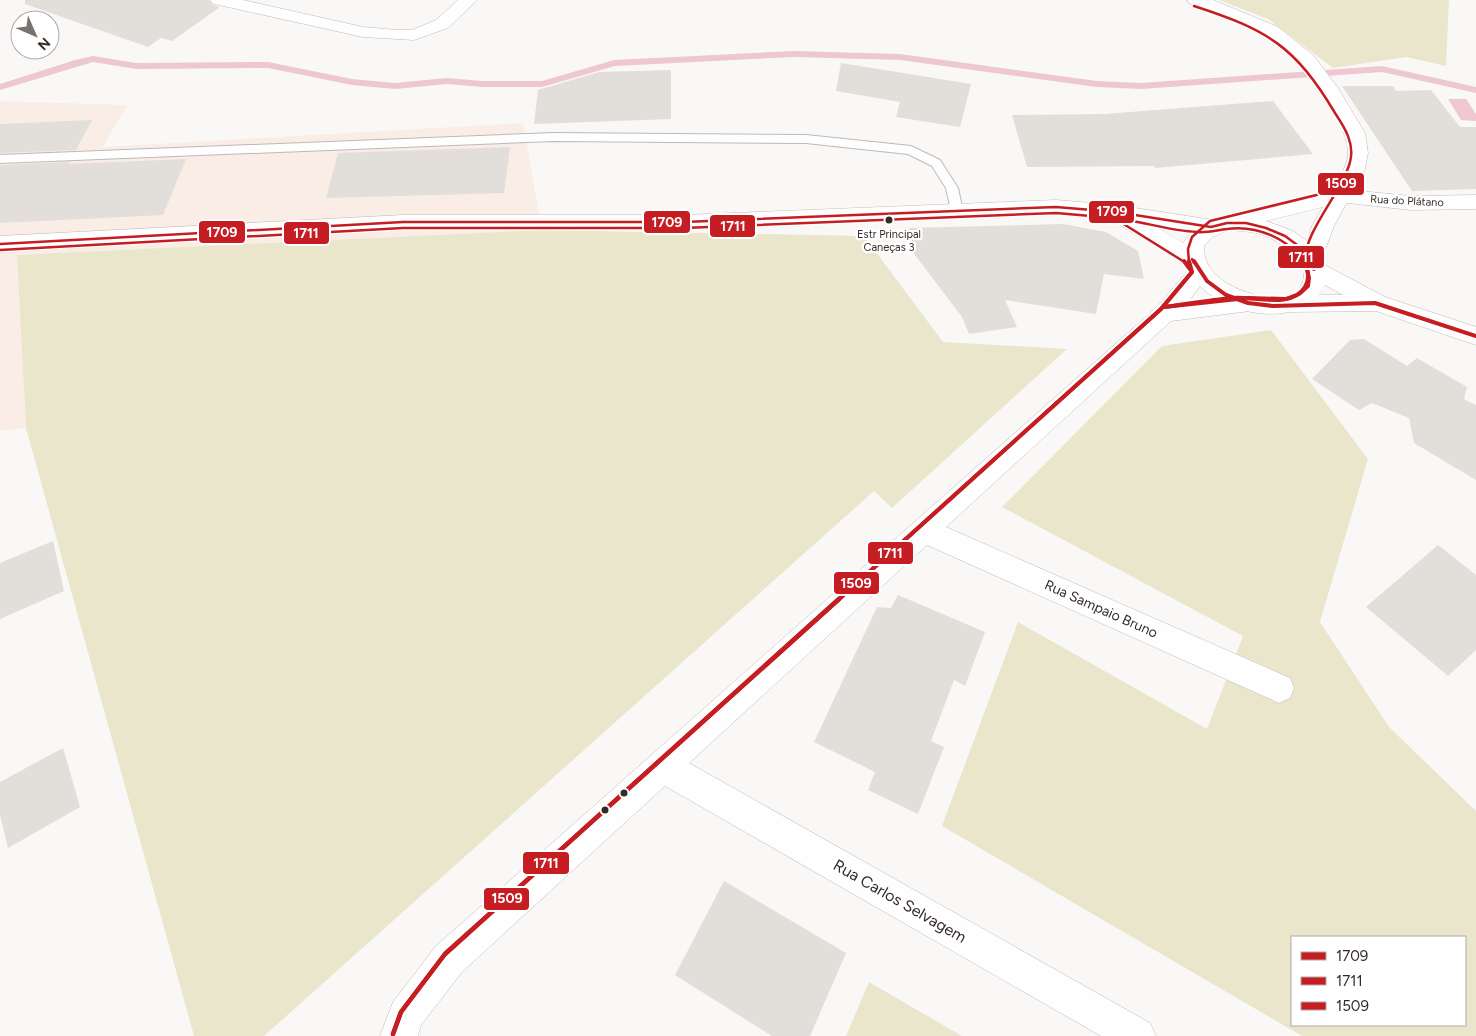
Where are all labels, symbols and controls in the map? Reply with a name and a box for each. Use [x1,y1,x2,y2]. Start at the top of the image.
north arrow [10,10,60,60]
text: N [34,34,54,54]
line badge: 1509 [1317,172,1365,196]
text: 1509 [1325,175,1357,192]
street label: Rua do Plátano [1370,193,1444,209]
line badge: 1709 [1088,200,1135,224]
text: 1709 [1097,203,1127,220]
line badge: 1709 [643,210,691,234]
text: 1709 [652,214,682,231]
line badge: 1711 [709,214,756,238]
marker: Estr Principal Caneças 3 [884,215,894,225]
text: 1711 [720,218,746,235]
line badge: 1709 [198,220,246,244]
line badge: 1711 [283,221,330,245]
text: 1709 [207,224,237,241]
text: 1711 [293,225,319,242]
place label: Estr Principal Caneças 3 [857,228,921,254]
line badge: 1711 [1277,245,1325,269]
text: 1711 [1288,249,1314,266]
line badge: 1711 [867,541,914,565]
text: 1711 [877,545,903,562]
line badge: 1509 [833,571,880,595]
text: 1509 [840,575,872,592]
street label: Rua Sampaio Bruno [1042,576,1160,642]
unlabelled marker [619,788,629,798]
unlabelled marker [600,805,610,815]
line badge: 1711 [522,851,570,875]
text: 1711 [533,855,559,872]
street label: Rua Carlos Selvagem [830,855,970,947]
line badge: 1509 [483,887,530,911]
text: 1509 [491,890,523,907]
legend [1291,936,1466,1026]
text: 1709 [1336,947,1368,965]
text: 1711 [1336,972,1363,990]
text: 1509 [1336,997,1369,1015]

